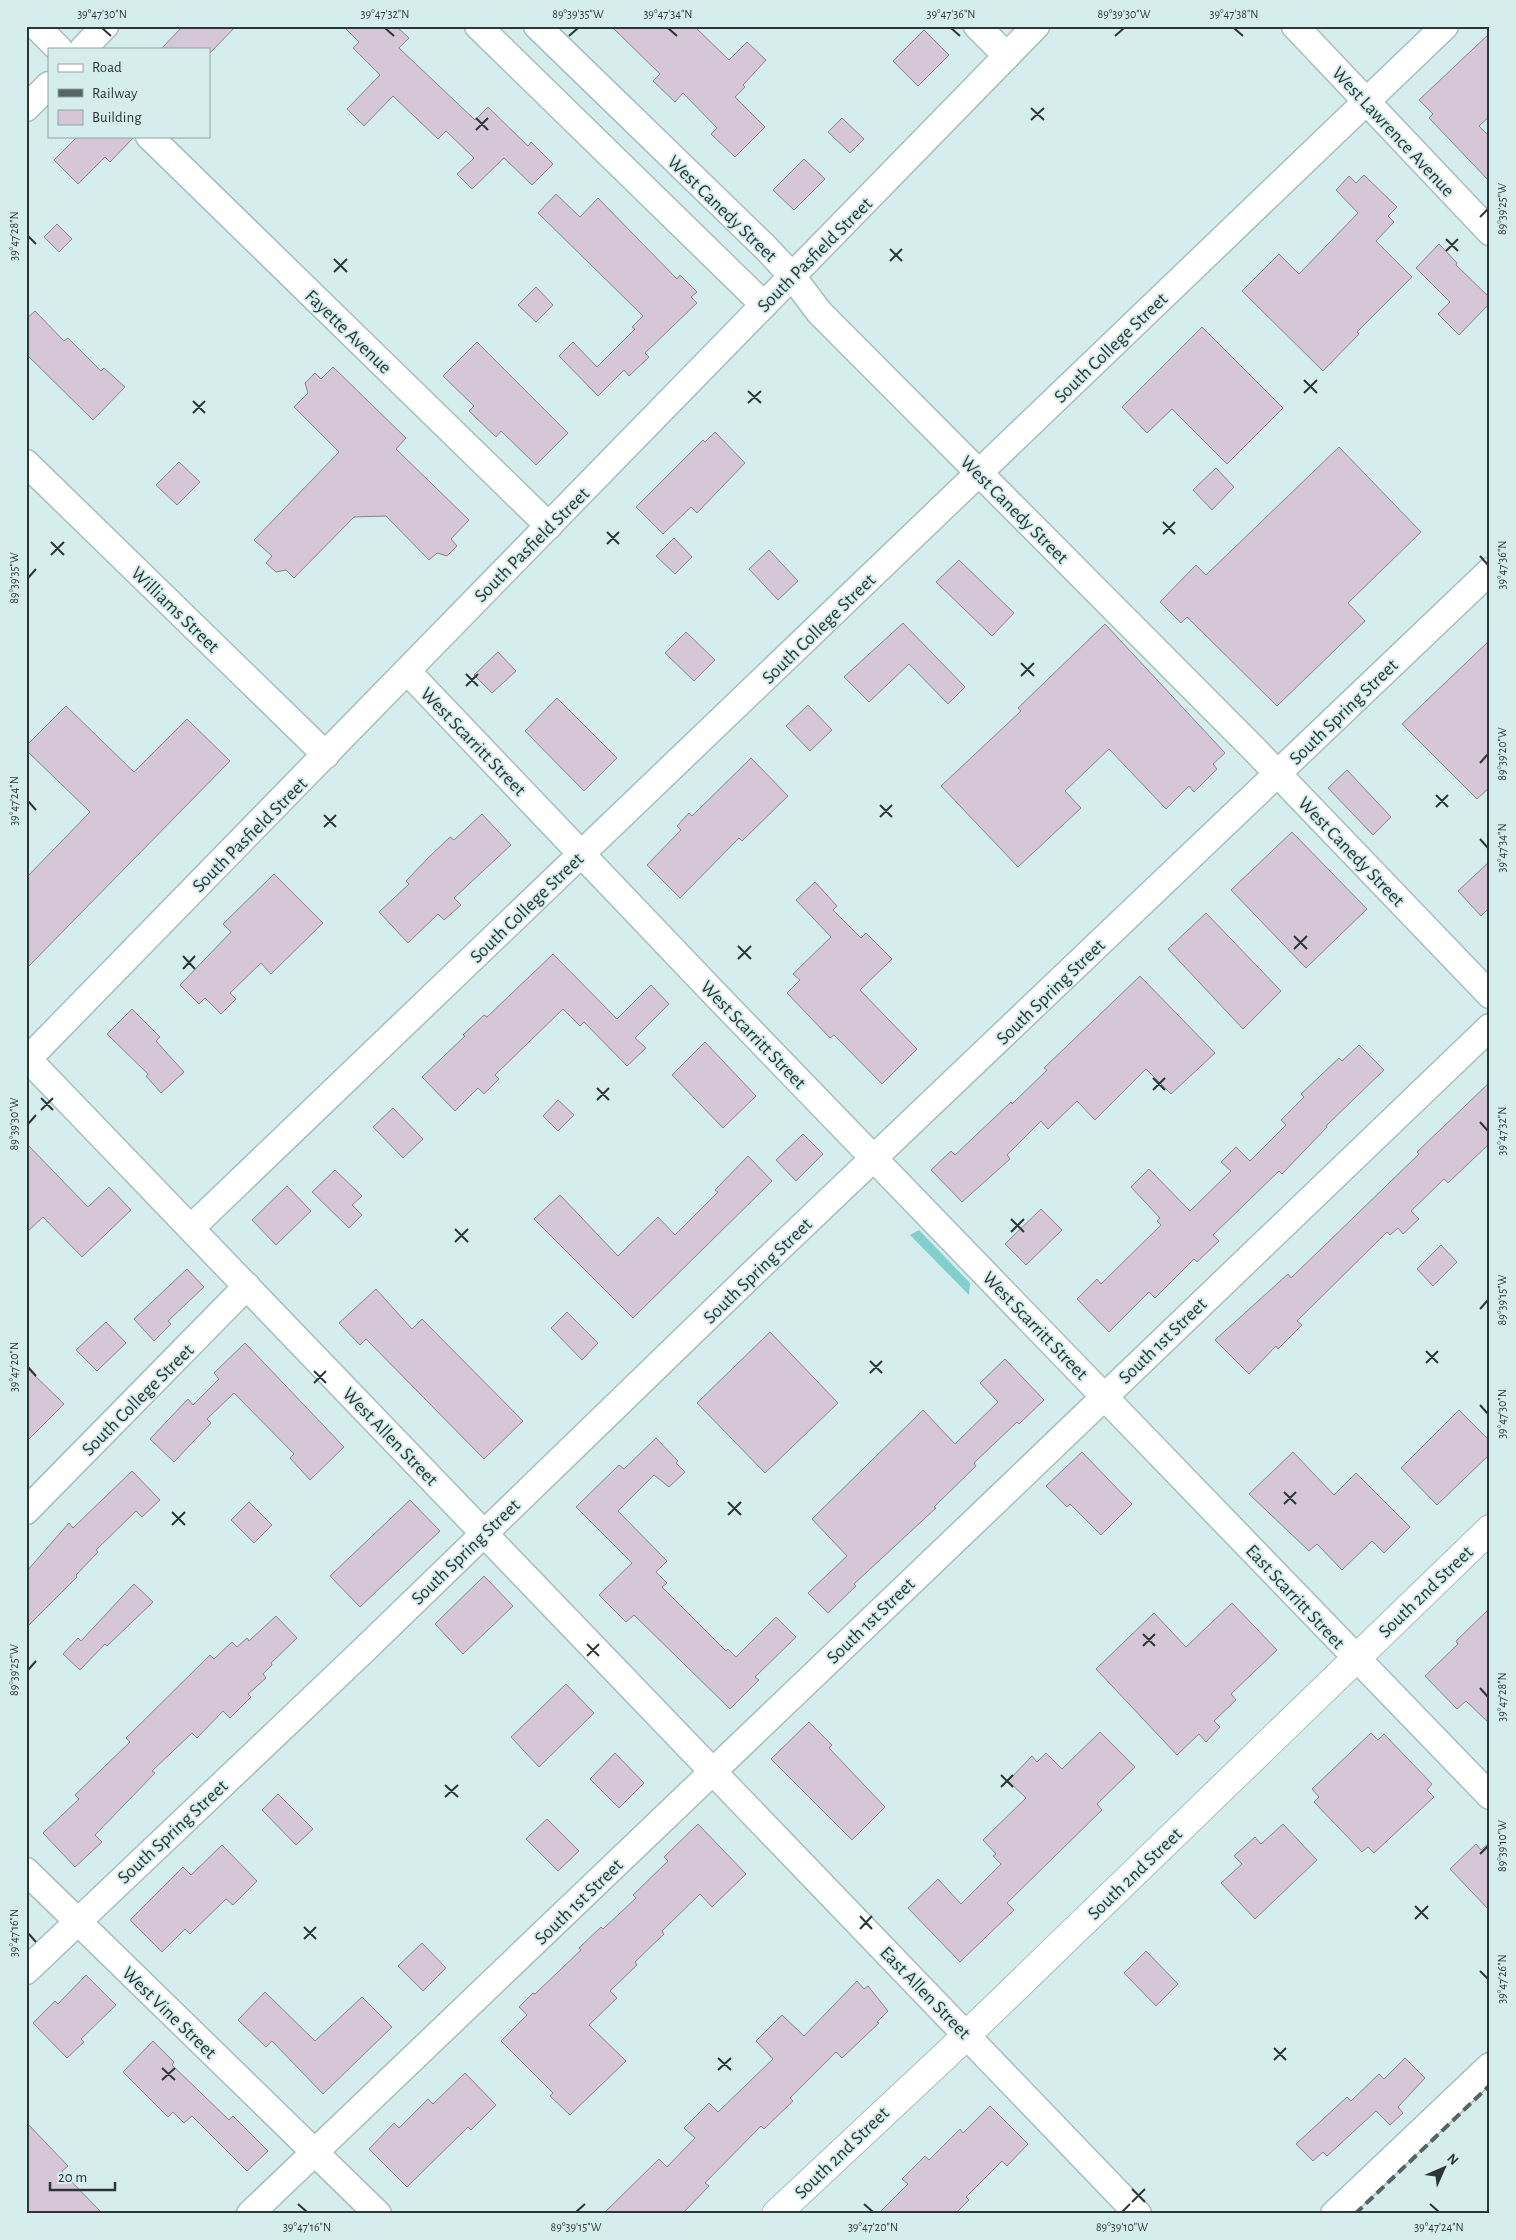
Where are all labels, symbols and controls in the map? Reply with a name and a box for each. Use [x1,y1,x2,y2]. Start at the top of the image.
text: 39°47'30"N [77,8,127,20]
text: 39°47'32"N [361,8,409,20]
text: 89°39'35"W [552,8,604,20]
text: 39°47'34"N [643,8,693,20]
text: 39°47'36"N [926,8,976,20]
text: 89°39'30"W [1098,8,1151,20]
text: 39°47'38"N [1209,8,1259,20]
legend [48,48,210,138]
text: Road [92,60,122,75]
street label: West Lawrence Avenue [1328,64,1458,201]
text: Railway [92,86,138,101]
text: Building [92,110,142,125]
street label: West Canedy Street [664,152,780,266]
text: 89°39'25"W [1496,183,1508,235]
street label: South Pasfield Street [754,194,876,316]
text: 39°47'28"N [8,211,20,261]
street label: Fayette Avenue [301,286,395,378]
street label: South College Street [1051,289,1171,407]
street label: West Canedy Street [956,452,1072,568]
street label: South Pasfield Street [471,484,593,606]
text: 39°47'36"N [1496,540,1508,590]
text: 89°39'35"W [8,552,20,604]
street label: Williams Street [127,564,223,657]
street label: South College Street [759,570,879,688]
street label: South Spring Street [1286,656,1402,769]
street label: West Scarritt Street [417,684,529,800]
text: 89°39'20"W [1496,727,1508,781]
street label: South Pasfield Street [189,774,311,896]
text: 39°47'24"N [8,776,20,826]
street label: West Canedy Street [1294,794,1408,910]
text: 39°47'34"N [1496,823,1508,873]
street label: South College Street [467,849,587,967]
street label: South Spring Street [993,936,1109,1049]
street label: West Scarritt Street [697,977,809,1093]
text: 89°39'30"W [8,1097,20,1150]
text: 39°47'32"N [1496,1107,1508,1155]
street label: South Spring Street [700,1215,816,1328]
street label: West Scarritt Street [979,1268,1091,1384]
text: 89°39'15"W [1496,1274,1508,1325]
street label: South 1st Street [1115,1295,1211,1388]
street label: South College Street [79,1341,198,1460]
text: 39°47'20"N [8,1342,20,1392]
street label: West Allen Street [339,1384,441,1490]
text: 39°47'30"N [1496,1389,1508,1439]
street label: South Spring Street [408,1496,524,1609]
street label: East Scarritt Street [1242,1541,1348,1653]
street label: South 2nd Street [1375,1543,1477,1642]
street label: South 1st Street [823,1575,919,1668]
text: 89°39'25"W [8,1644,20,1696]
text: 39°47'28"N [1496,1672,1508,1722]
street label: South Spring Street [114,1776,232,1888]
text: 89°39'10"W [1496,1820,1508,1872]
street label: South 2nd Street [1084,1825,1186,1924]
street label: South 1st Street [531,1856,627,1949]
text: 39°47'16"N [8,1909,20,1957]
street label: East Allen Street [876,1943,974,2043]
text: 39°47'26"N [1496,1954,1508,2004]
street label: West Vine Street [118,1964,220,2063]
street label: South 2nd Street [791,2104,893,2203]
north arrow [1418,2142,1468,2192]
text: N [1444,2151,1461,2168]
scale bar [50,2160,115,2192]
text: 20 m [58,2170,87,2185]
text: 39°47'16"N [283,2221,331,2233]
text: 89°39'15"W [551,2221,602,2233]
text: 39°47'20"N [848,2221,898,2233]
text: 89°39'10"W [1096,2221,1148,2233]
text: 39°47'24"N [1414,2221,1464,2233]

